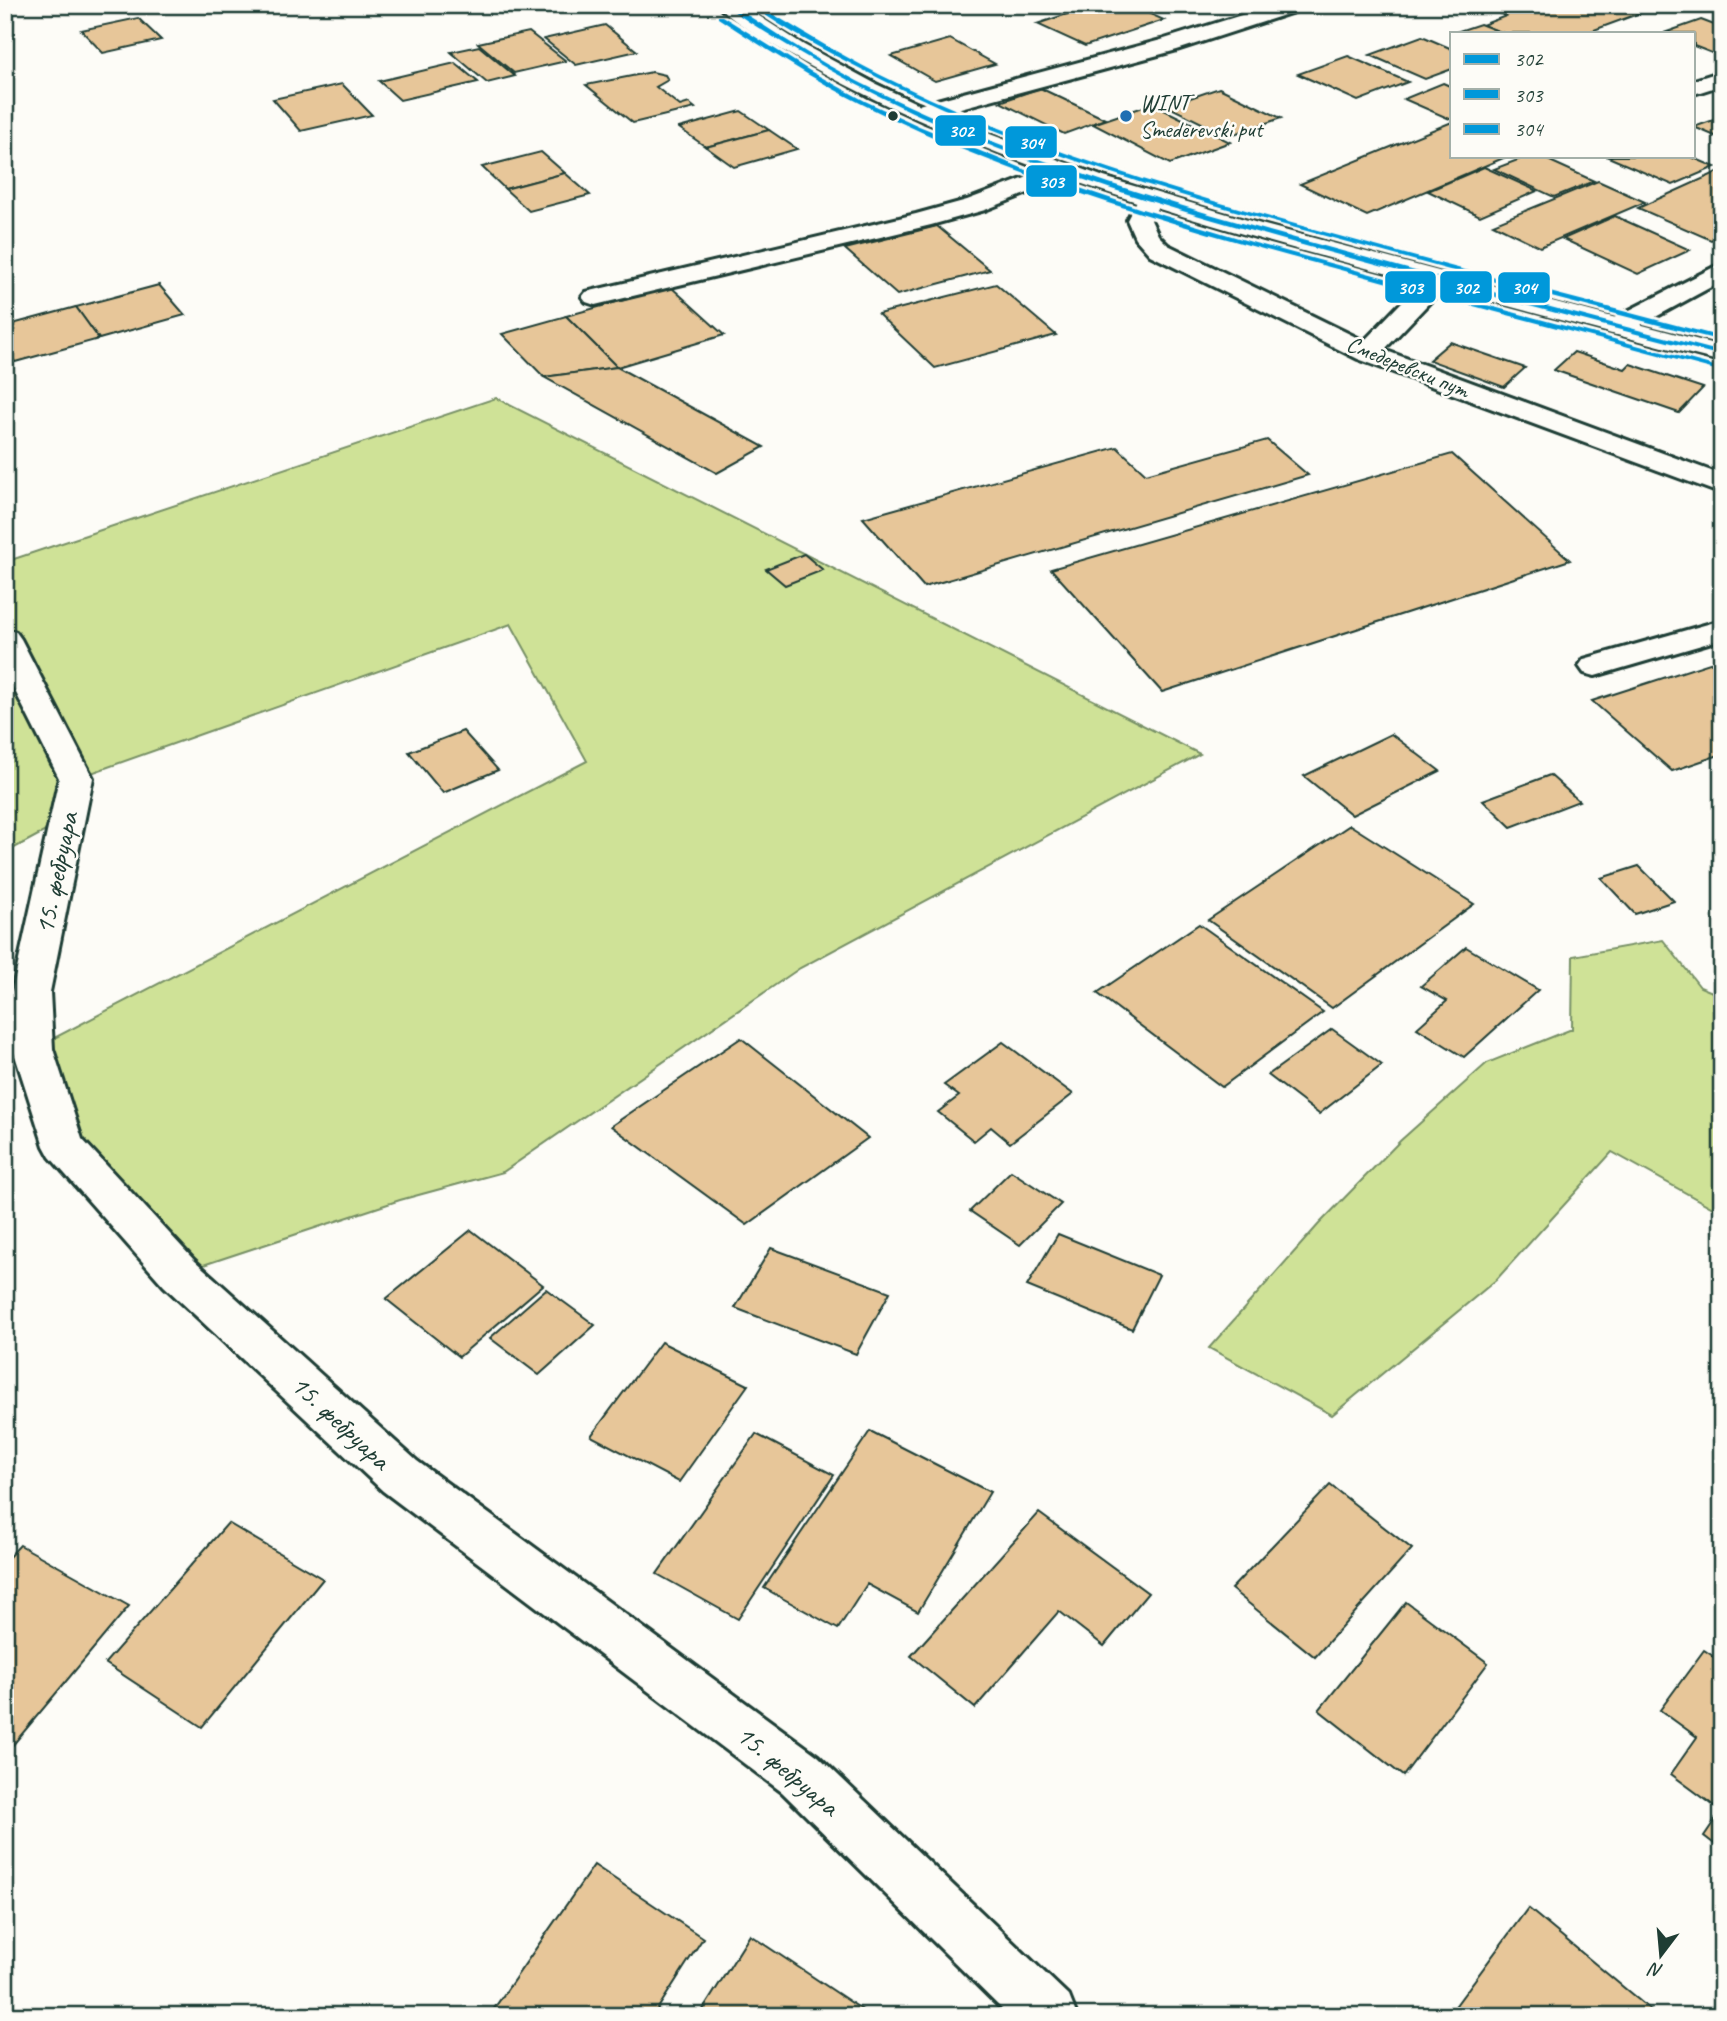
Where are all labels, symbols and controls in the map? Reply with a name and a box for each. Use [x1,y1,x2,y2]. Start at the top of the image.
legend [1450,32,1696,158]
text: 302 [1514,46,1544,72]
text: 303 [1514,82,1544,108]
place label: WINT Smederevski put [1140,89,1265,144]
marker: WINT Smederevski put [1118,108,1134,124]
unlabelled marker [886,109,900,123]
line badge: 302 [934,114,987,147]
text: 304 [1514,116,1545,142]
text: 302 [948,119,976,143]
line badge: 304 [1004,125,1058,159]
text: 304 [1018,131,1046,155]
line badge: 303 [1025,164,1078,198]
text: 303 [1038,170,1066,194]
line badge: 303 [1384,270,1437,304]
line badge: 302 [1439,270,1493,304]
line badge: 304 [1497,271,1551,304]
text: 303 [1397,276,1425,300]
text: 302 [1453,276,1481,300]
text: 304 [1511,276,1539,300]
street label: Смедеревски пут [1342,329,1475,405]
street label: 15. фебруара [26,807,86,937]
street label: 15. фебруара [284,1367,399,1478]
street label: 15. фебруара [729,1717,848,1824]
north arrow [1626,1920,1696,1990]
text: N [1645,1956,1666,1984]

